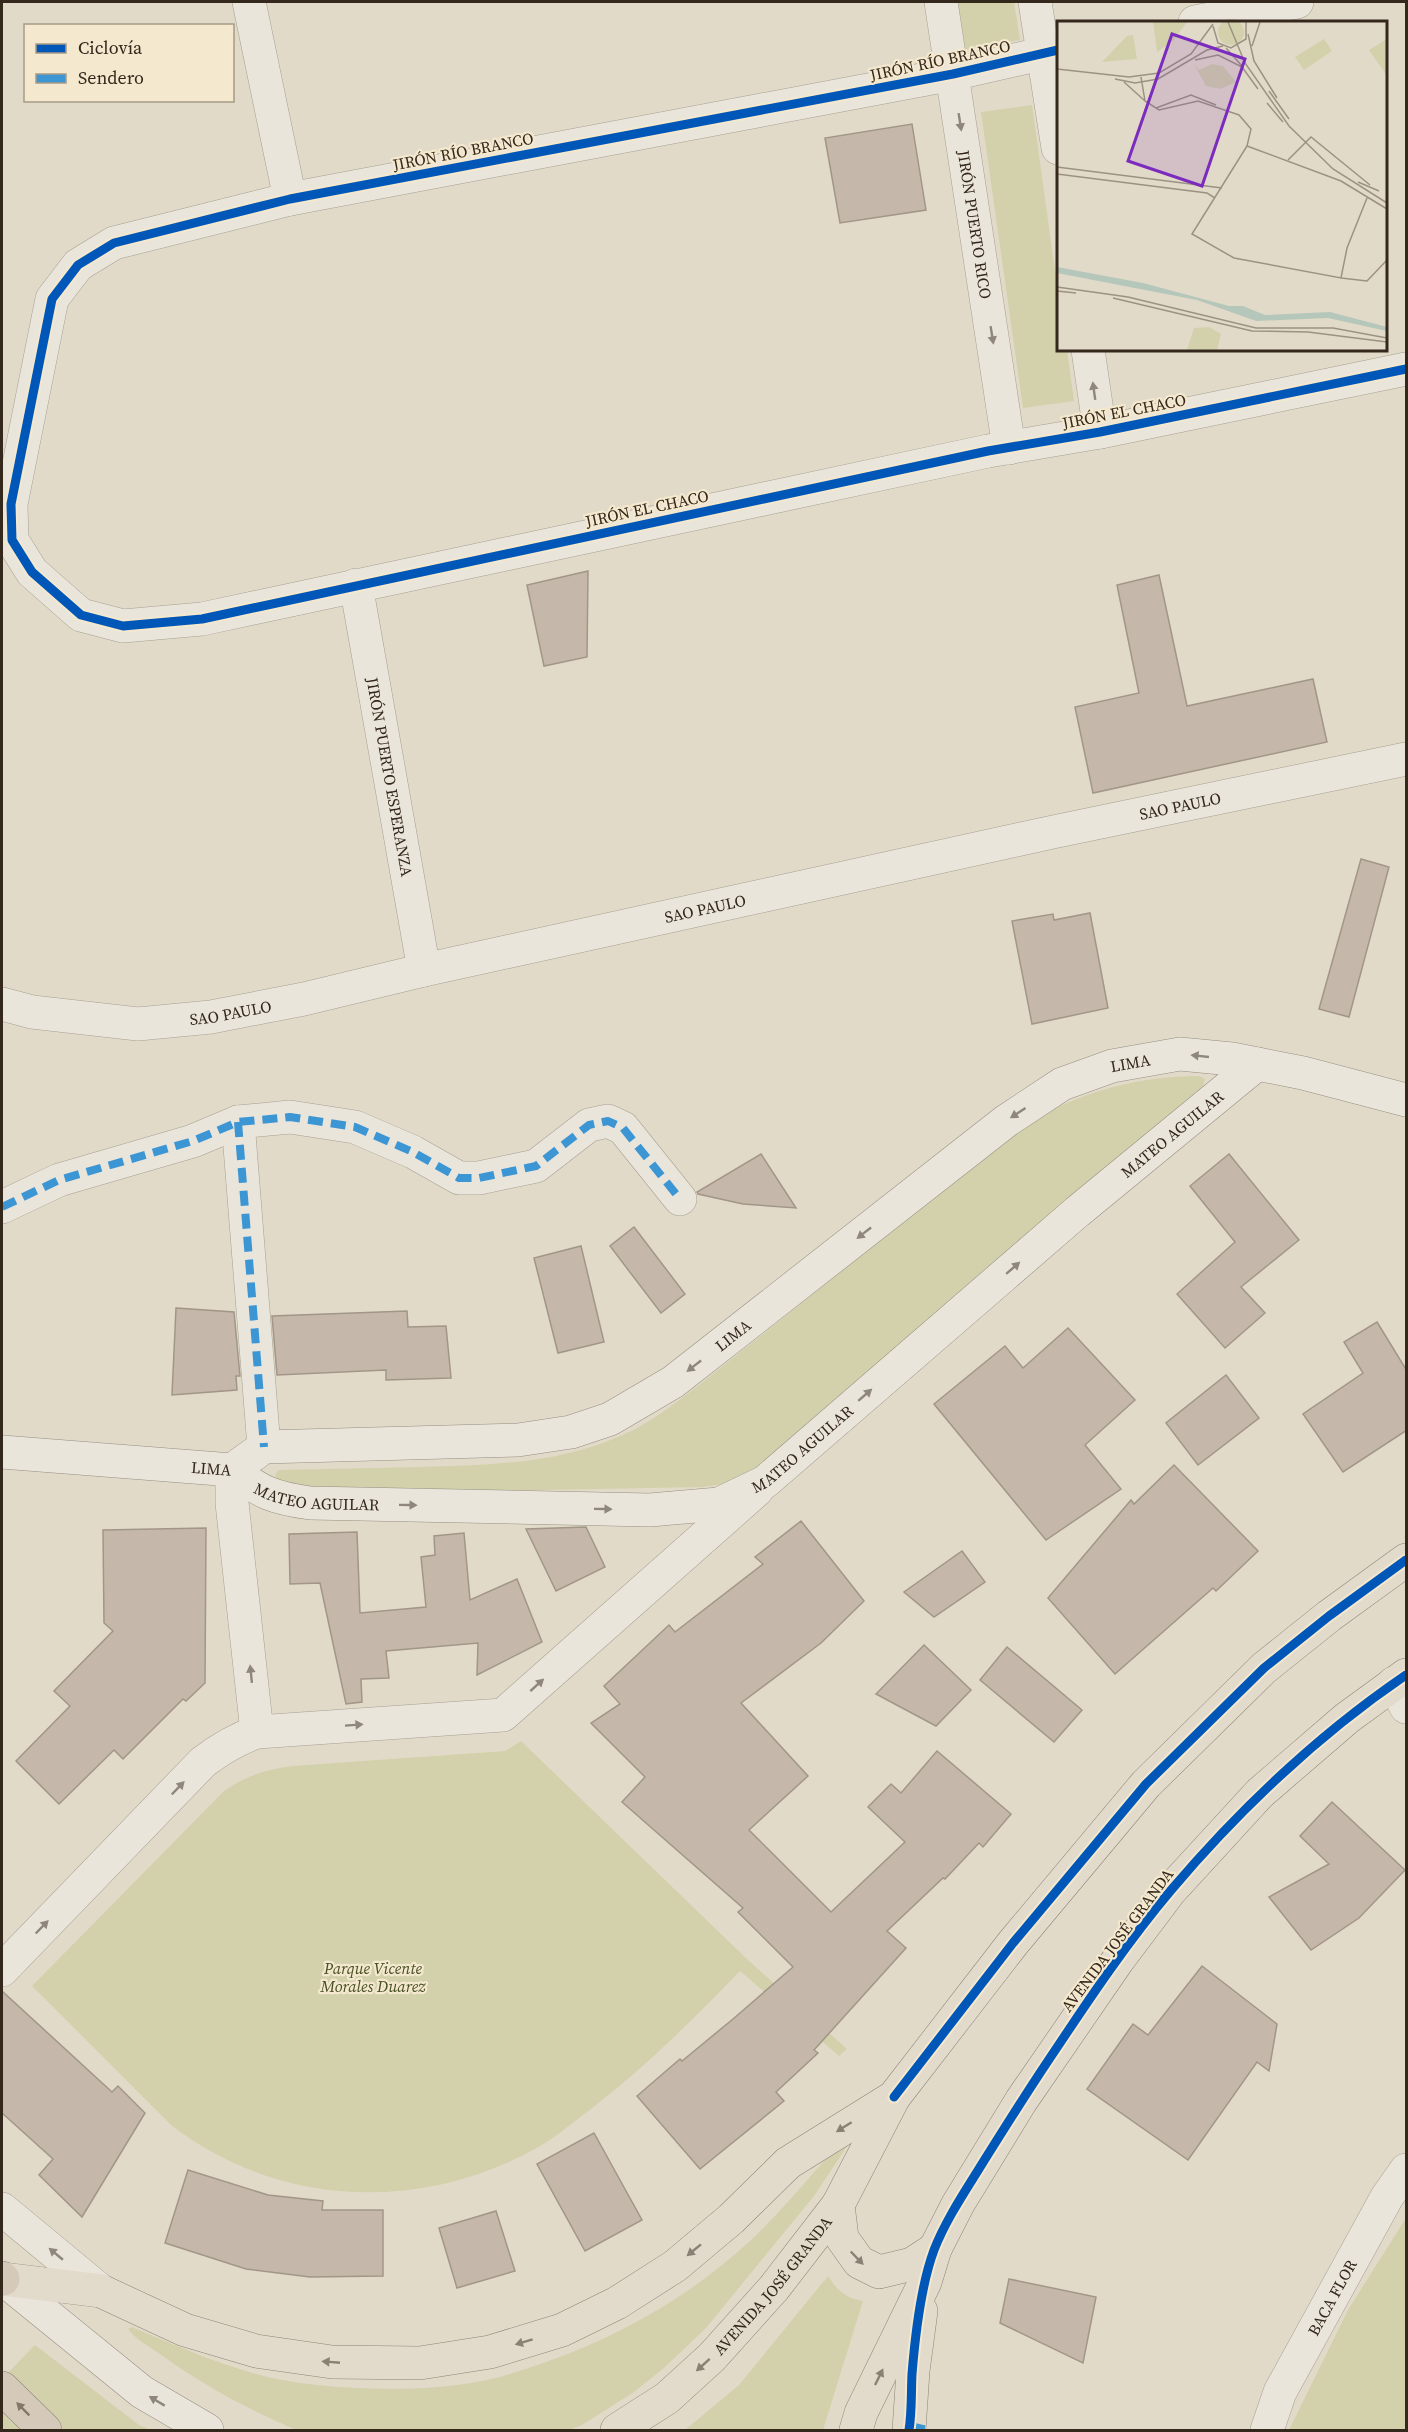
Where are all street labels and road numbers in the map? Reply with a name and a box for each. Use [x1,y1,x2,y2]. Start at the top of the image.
street label: JIRÓN RÍO BRANCO [867,34,1012,86]
street label: JIRÓN RÍO BRANCO [390,127,535,176]
street label: JIRÓN PUERTO RICO [953,147,997,300]
street label: JIRÓN EL CHACO [1059,388,1188,434]
street label: JIRÓN EL CHACO [582,484,711,532]
street label: JIRÓN PUERTO ESPERANZA [361,675,418,879]
street label: SAO PAULO [1137,787,1223,825]
street label: SAO PAULO [662,889,748,928]
street label: SAO PAULO [189,995,273,1030]
street label: LIMA [1109,1048,1152,1077]
street label: MATEO AGUILAR [1116,1085,1228,1183]
street label: LIMA [710,1314,756,1356]
street label: MATEO AGUILAR [748,1399,858,1498]
street label: LIMA [190,1456,233,1481]
street label: MATEO AGUILAR [250,1477,380,1515]
street label: AVENIDA JOSÉ GRANDA [1056,1863,1178,2016]
street label: AVENIDA JOSÉ GRANDA [708,2211,837,2360]
street label: BACA FLOR [1302,2255,1362,2339]

